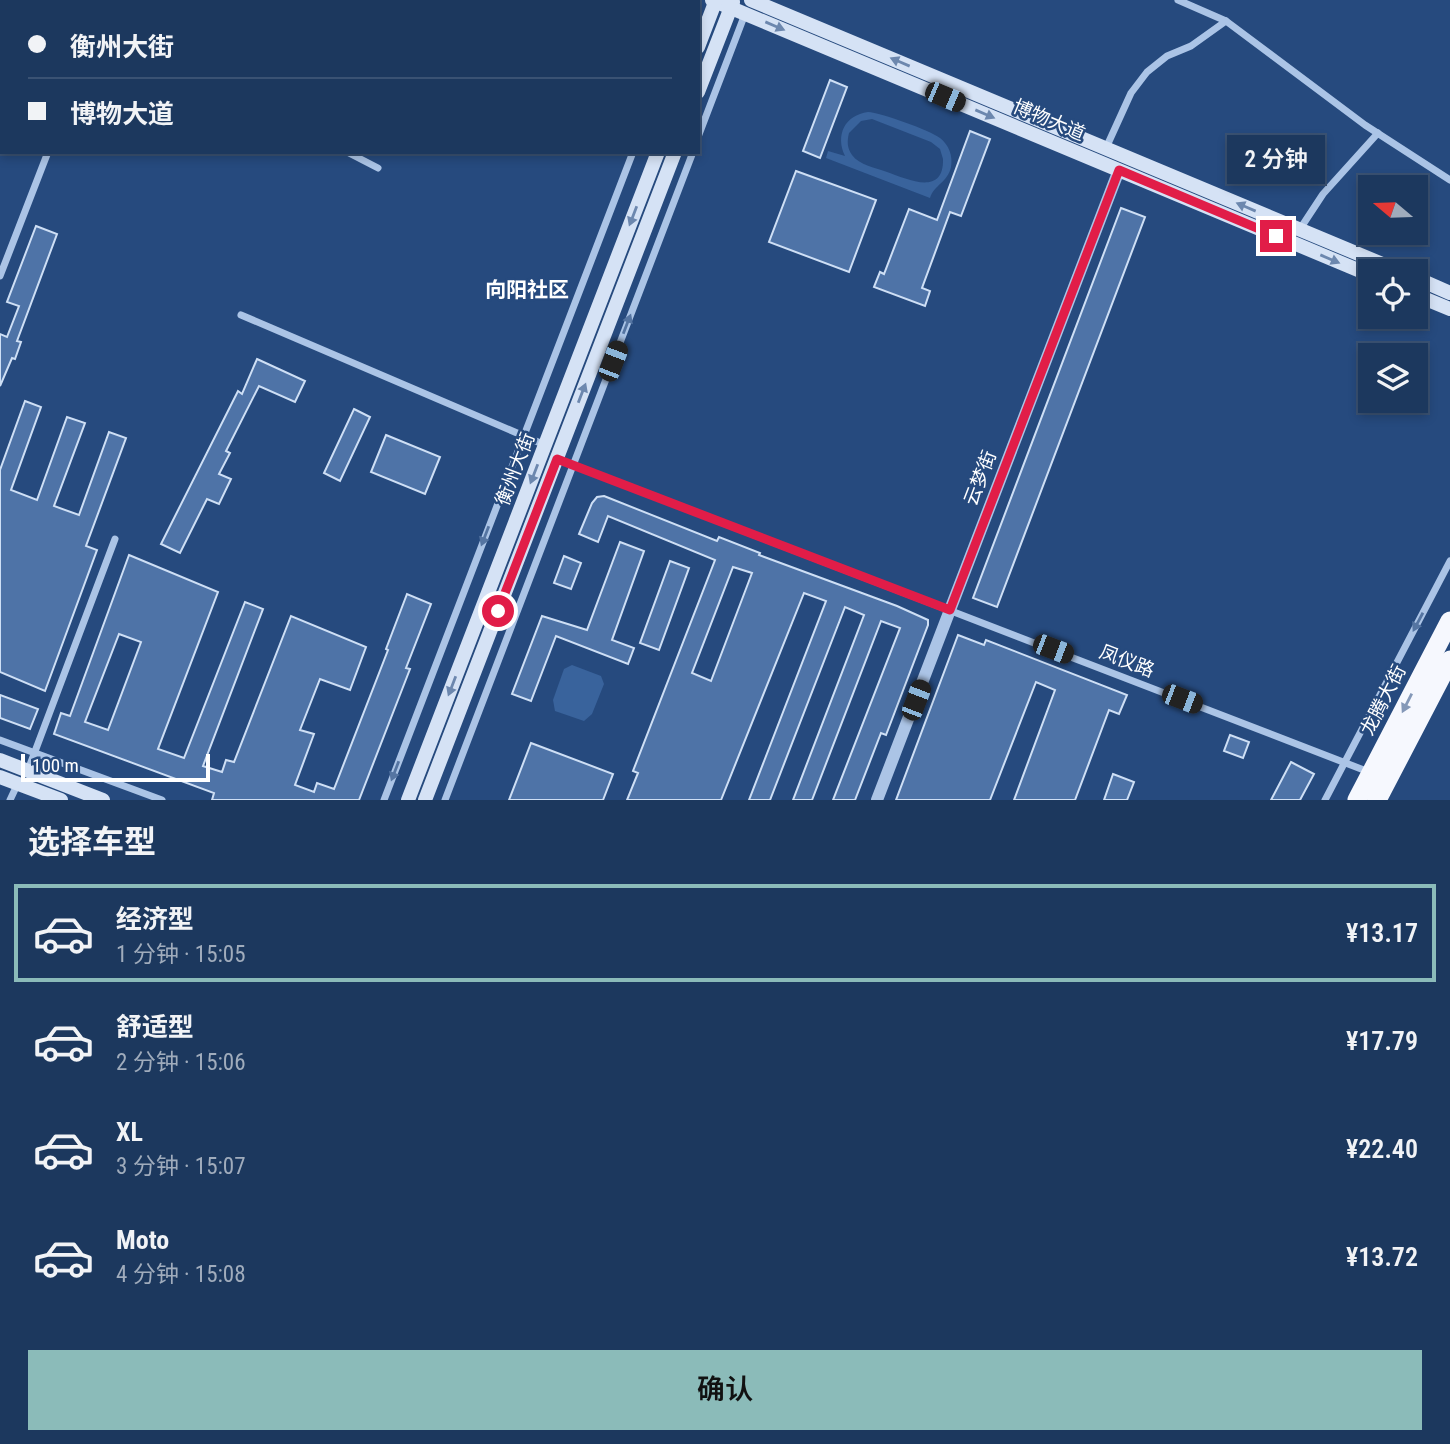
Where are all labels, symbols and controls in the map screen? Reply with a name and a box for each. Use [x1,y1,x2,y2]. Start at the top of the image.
one-way arrow [765,21,786,32]
text: 衡州大街 [70,32,174,62]
one-way arrow [890,56,911,67]
car [922,79,969,115]
street label: 博物大道 [1010,95,1088,145]
text: 博物大道 [70,99,174,129]
one-way arrow [975,108,995,120]
callout: 2 分钟 [1227,134,1325,184]
text: 2 分钟 [1245,146,1307,173]
north arrow [1358,175,1428,245]
map controls [1358,175,1428,413]
one-way arrow [1235,201,1256,212]
one-way arrow [628,205,639,226]
route end [1260,220,1292,252]
one-way arrow [1320,253,1341,264]
button: locate [1358,259,1428,329]
district label: 向阳社区 [485,278,569,302]
one-way arrow [622,314,633,335]
car [596,338,631,384]
button: layers [1358,343,1428,413]
one-way arrow [576,383,587,404]
street label: 衡州大街 [491,429,539,509]
street label: 云梦街 [959,447,1001,509]
one-way arrow [528,463,539,484]
one-way arrow [479,525,490,546]
route start [482,595,514,627]
one-way arrow [1413,612,1424,632]
car [1030,632,1077,666]
street label: 凤仪路 [1096,640,1158,682]
street label: 龙腾大街 [1355,661,1411,739]
one-way arrow [446,676,457,697]
car [899,677,934,723]
car [1159,682,1206,716]
one-way arrow [1402,694,1414,714]
scale bar [21,751,210,783]
text: 100 m [32,754,79,777]
one-way arrow [389,761,400,782]
text: 选择车型 [28,823,156,861]
icon: car [32,902,95,965]
text: 经济型 [116,904,194,934]
text: ¥13.17 [1346,918,1418,948]
text: 1 分钟 · 15:05 [116,941,246,968]
icon: car [32,1010,95,1073]
text: 舒适型 [116,1012,194,1042]
text: ¥17.79 [1346,1026,1418,1056]
text: 2 分钟 · 15:06 [116,1049,246,1076]
text: XL [116,1117,143,1147]
icon: car [32,1118,95,1181]
text: ¥22.40 [1346,1134,1418,1164]
text: 3 分钟 · 15:07 [116,1153,246,1180]
text: Moto [116,1225,169,1255]
icon: car [32,1226,95,1289]
text: ¥13.72 [1346,1242,1418,1272]
text: 4 分钟 · 15:08 [116,1261,246,1288]
button: 确认 [28,1350,1422,1430]

